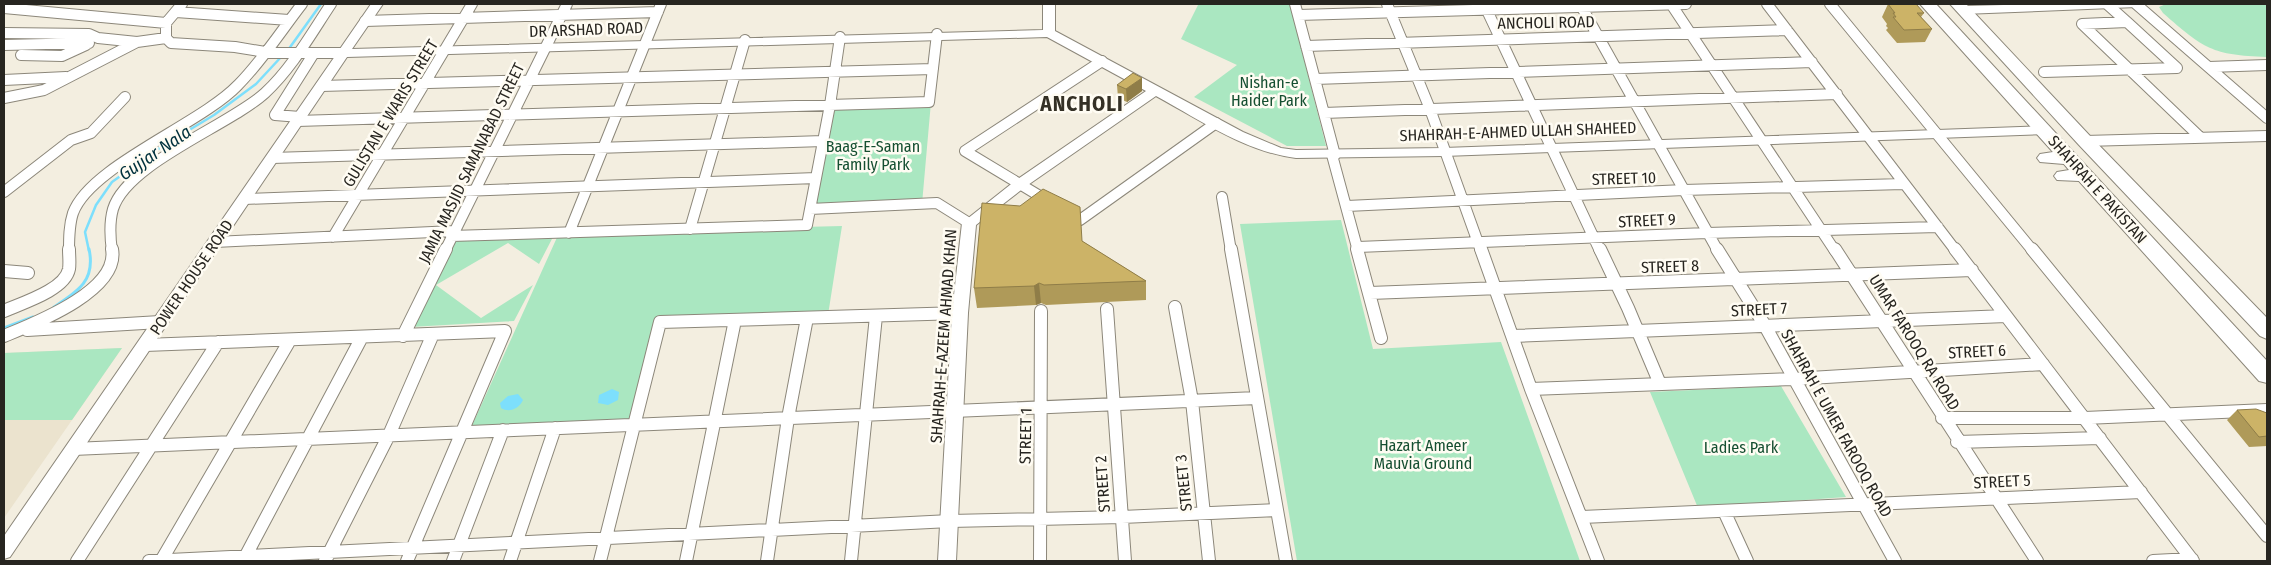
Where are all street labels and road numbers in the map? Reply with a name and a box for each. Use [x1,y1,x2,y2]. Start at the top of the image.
street label: ANCHOLI ROAD [1497,12,1595,33]
street label: DR ARSHAD ROAD [529,18,643,41]
street label: GULISTAN E WARIS STREET [339,36,442,190]
street label: JAMIA MASJID SAMANABAD STREET [415,60,529,266]
street label: SHAHRAH-E-AHMED ULLAH SHAHEED [1399,118,1637,145]
street label: SHAHRAH E PAKISTAN [2044,132,2151,247]
street label: STREET 10 [1591,168,1657,189]
street label: STREET 9 [1618,209,1677,231]
street label: POWER HOUSE ROAD [146,216,237,338]
street label: SHAHRAH-E-AZEEM AHMAD KHAN [927,228,960,444]
street label: STREET 8 [1641,256,1699,277]
street label: UMAR FAROOQ RA ROAD [1865,271,1964,413]
street label: STREET 7 [1730,299,1788,320]
street label: SHAHRAH E UMER FAROOQ ROAD [1777,326,1896,520]
street label: STREET 6 [1948,340,2006,362]
street label: STREET 1 [1016,408,1035,464]
street label: STREET 3 [1171,454,1196,512]
street label: STREET 2 [1091,455,1114,513]
street label: STREET 5 [1973,471,2031,492]

